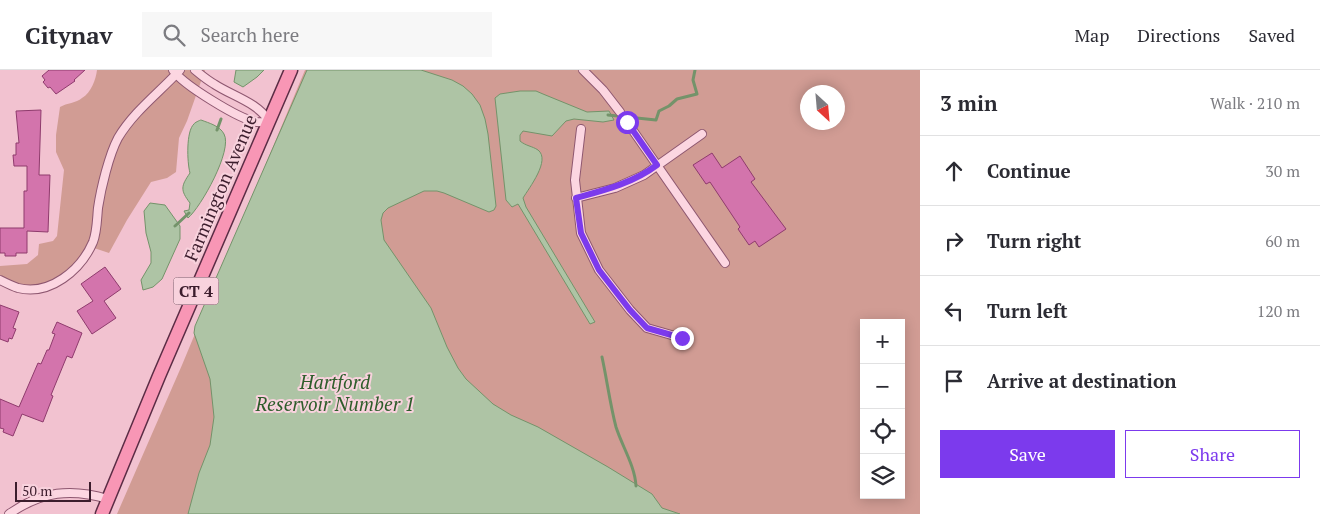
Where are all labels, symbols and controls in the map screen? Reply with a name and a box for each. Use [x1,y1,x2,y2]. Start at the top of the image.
search box [142,12,492,57]
text: Citynav [25,19,112,51]
icon: search [160,21,188,49]
text: Search here [200,22,299,47]
text: Map [1074,23,1109,47]
text: Directions [1137,23,1220,47]
text: Saved [1248,23,1295,47]
north arrow [800,85,845,130]
text: 3 min [940,89,997,117]
text: Walk · 210 m [1210,92,1300,114]
street label: Farmington Avenue [178,111,262,265]
route start [616,111,639,134]
icon: ahead [940,157,968,185]
text: Continue [987,158,1071,183]
text: 30 m [1265,160,1300,182]
icon: right [940,227,968,255]
text: Turn right [987,228,1081,253]
text: 60 m [1265,230,1300,252]
road number: CT 4 [174,278,218,305]
icon: left [940,297,968,325]
text: Turn left [987,298,1068,323]
text: 120 m [1257,300,1300,322]
map controls [860,319,905,499]
button: + [860,319,905,364]
route end [671,327,694,350]
button: − [860,364,905,409]
icon: arrive [940,367,968,395]
text: Arrive at destination [987,368,1176,393]
water label: Hartford Reservoir Number 1 [254,369,415,416]
button: locate [860,409,905,454]
button: Save [940,430,1115,478]
button: Share [1125,430,1300,478]
button: layers [860,454,905,499]
scale bar [15,479,91,502]
text: 50 m [22,481,52,500]

